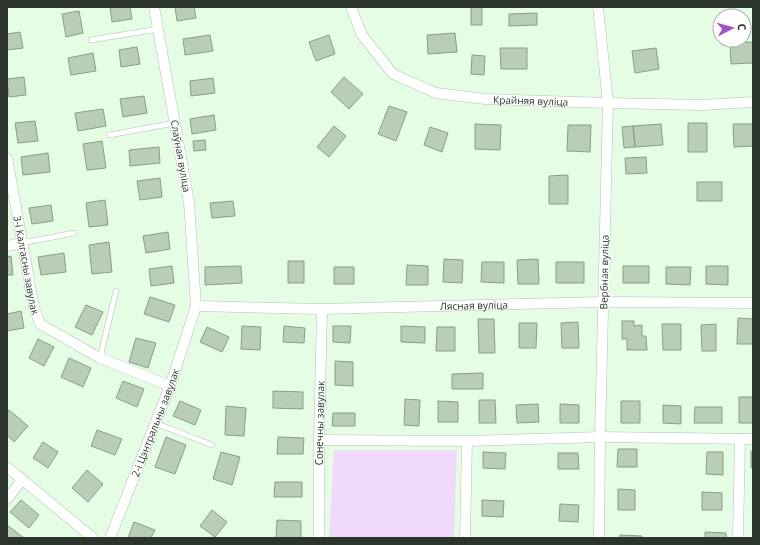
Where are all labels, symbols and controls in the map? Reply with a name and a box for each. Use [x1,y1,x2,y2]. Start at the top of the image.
north arrow [712,8,752,48]
text: С [735,23,750,31]
street label: Крайняя вуліца [493,92,568,109]
street label: Слаўная вуліца [168,119,194,193]
street label: 3-і Калгасны завулак [11,215,43,317]
street label: Вербная вуліца [596,234,612,310]
street label: Лясная вуліца [440,297,508,313]
street label: 2-і Цэнтральны завулак [128,366,183,479]
street label: Сонечны завулак [312,380,327,465]

